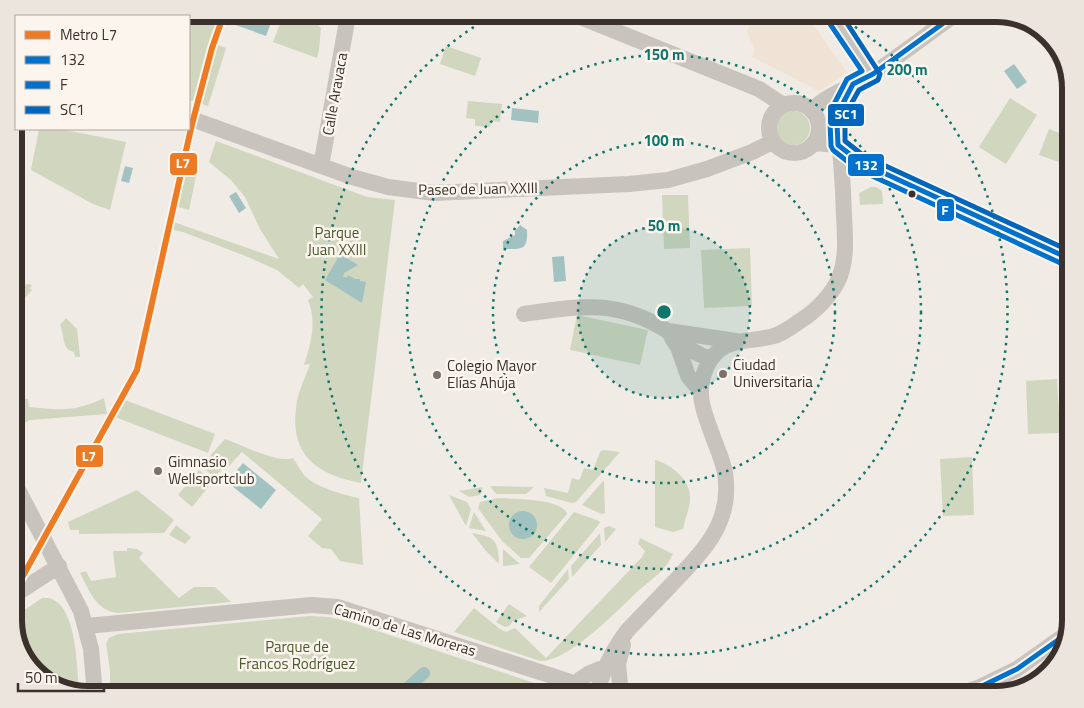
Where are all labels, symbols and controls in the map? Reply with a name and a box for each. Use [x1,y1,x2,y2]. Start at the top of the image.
legend [15,15,190,130]
text: Metro L7 [60,23,117,46]
text: 150 m [643,43,685,66]
text: 132 [60,48,85,71]
street label: Calle Aravaca [316,50,353,137]
text: 200 m [886,58,928,81]
text: F [60,73,68,96]
text: SC1 [60,98,85,121]
line badge: SC1 [827,103,865,127]
text: SC1 [834,103,858,124]
text: 100 m [643,129,685,152]
line badge: L7 [169,152,198,176]
text: L7 [176,152,190,173]
line badge: 132 [847,153,885,177]
text: 132 [854,154,878,175]
street label: Paseo de Juan XXIII [418,176,538,201]
unlabelled marker [907,189,917,199]
line badge: F [936,198,955,222]
text: F [941,199,949,220]
text: 50 m [648,214,680,237]
park label: Parque Juan XXIII [308,221,366,261]
centre of rings [655,303,673,321]
place label: Ciudad Universitaria [733,353,813,393]
place label: Colegio Mayor Elías Ahúja [447,354,536,394]
marker: Ciudad Universitaria [717,368,729,380]
marker: Colegio Mayor Elías Ahúja [431,369,443,381]
line badge: L7 [75,444,104,468]
text: L7 [82,445,96,466]
place label: Gimnasio Wellsportclub [168,450,255,490]
marker: Gimnasio Wellsportclub [152,465,164,477]
street label: Camino de Las Moreras [331,597,479,662]
park label: Parque de Francos Rodríguez [239,635,355,675]
scale bar [18,660,104,692]
text: 50 m [25,666,58,689]

